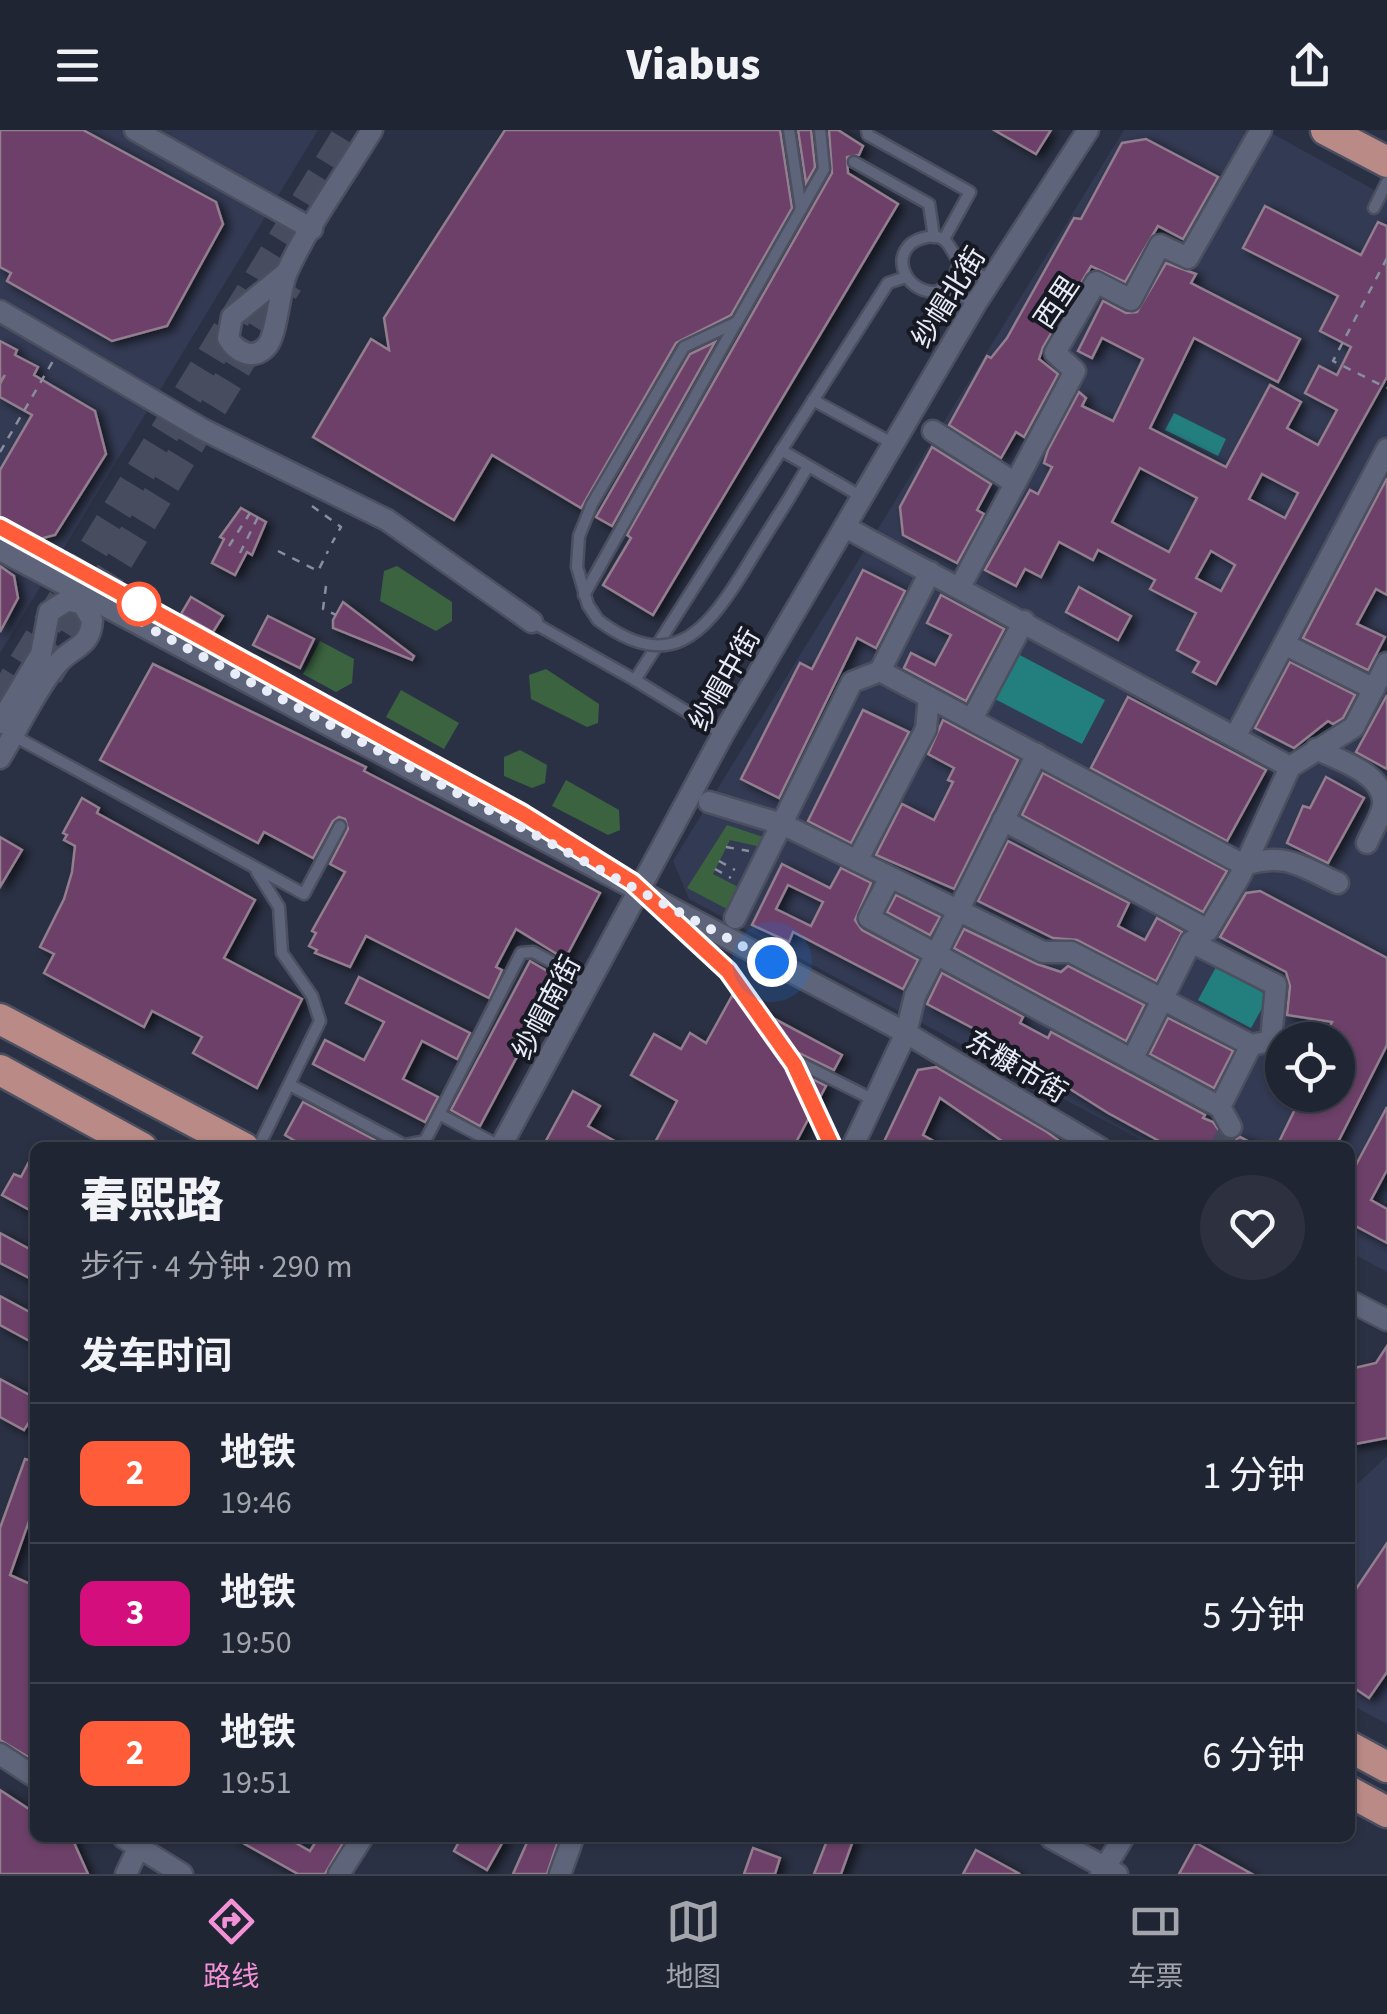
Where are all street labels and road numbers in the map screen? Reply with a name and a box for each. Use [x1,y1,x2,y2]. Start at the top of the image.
street label: 纱帽北街 [902,239,995,356]
street label: 西里 [1025,268,1089,337]
street label: 纱帽中街 [680,621,770,738]
street label: 纱帽南街 [503,949,591,1066]
street label: 东糠市街 [958,1021,1075,1113]

